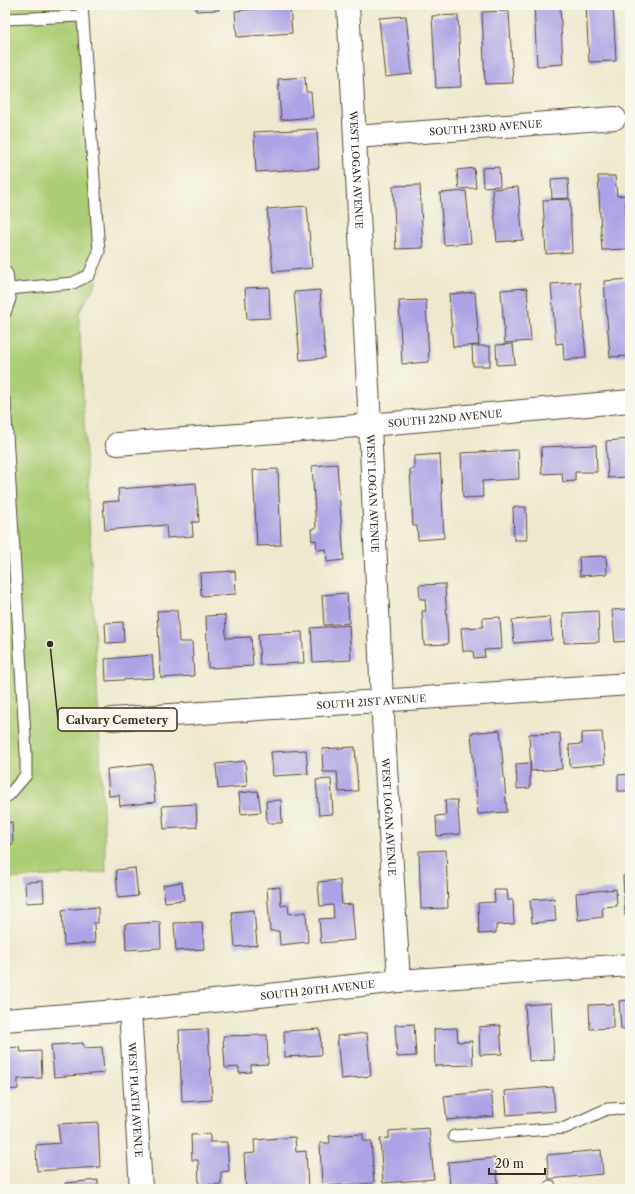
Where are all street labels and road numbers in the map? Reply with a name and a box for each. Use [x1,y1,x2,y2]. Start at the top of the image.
street label: WEST LOGAN AVENUE [346,109,366,229]
street label: SOUTH 23RD AVENUE [429,117,543,139]
street label: SOUTH 22ND AVENUE [387,407,503,430]
street label: WEST LOGAN AVENUE [363,433,382,553]
street label: SOUTH 21ST AVENUE [316,692,427,712]
street label: WEST LOGAN AVENUE [378,757,399,876]
street label: SOUTH 20TH AVENUE [260,978,375,1003]
street label: WEST PLATH AVENUE [125,1041,145,1158]

